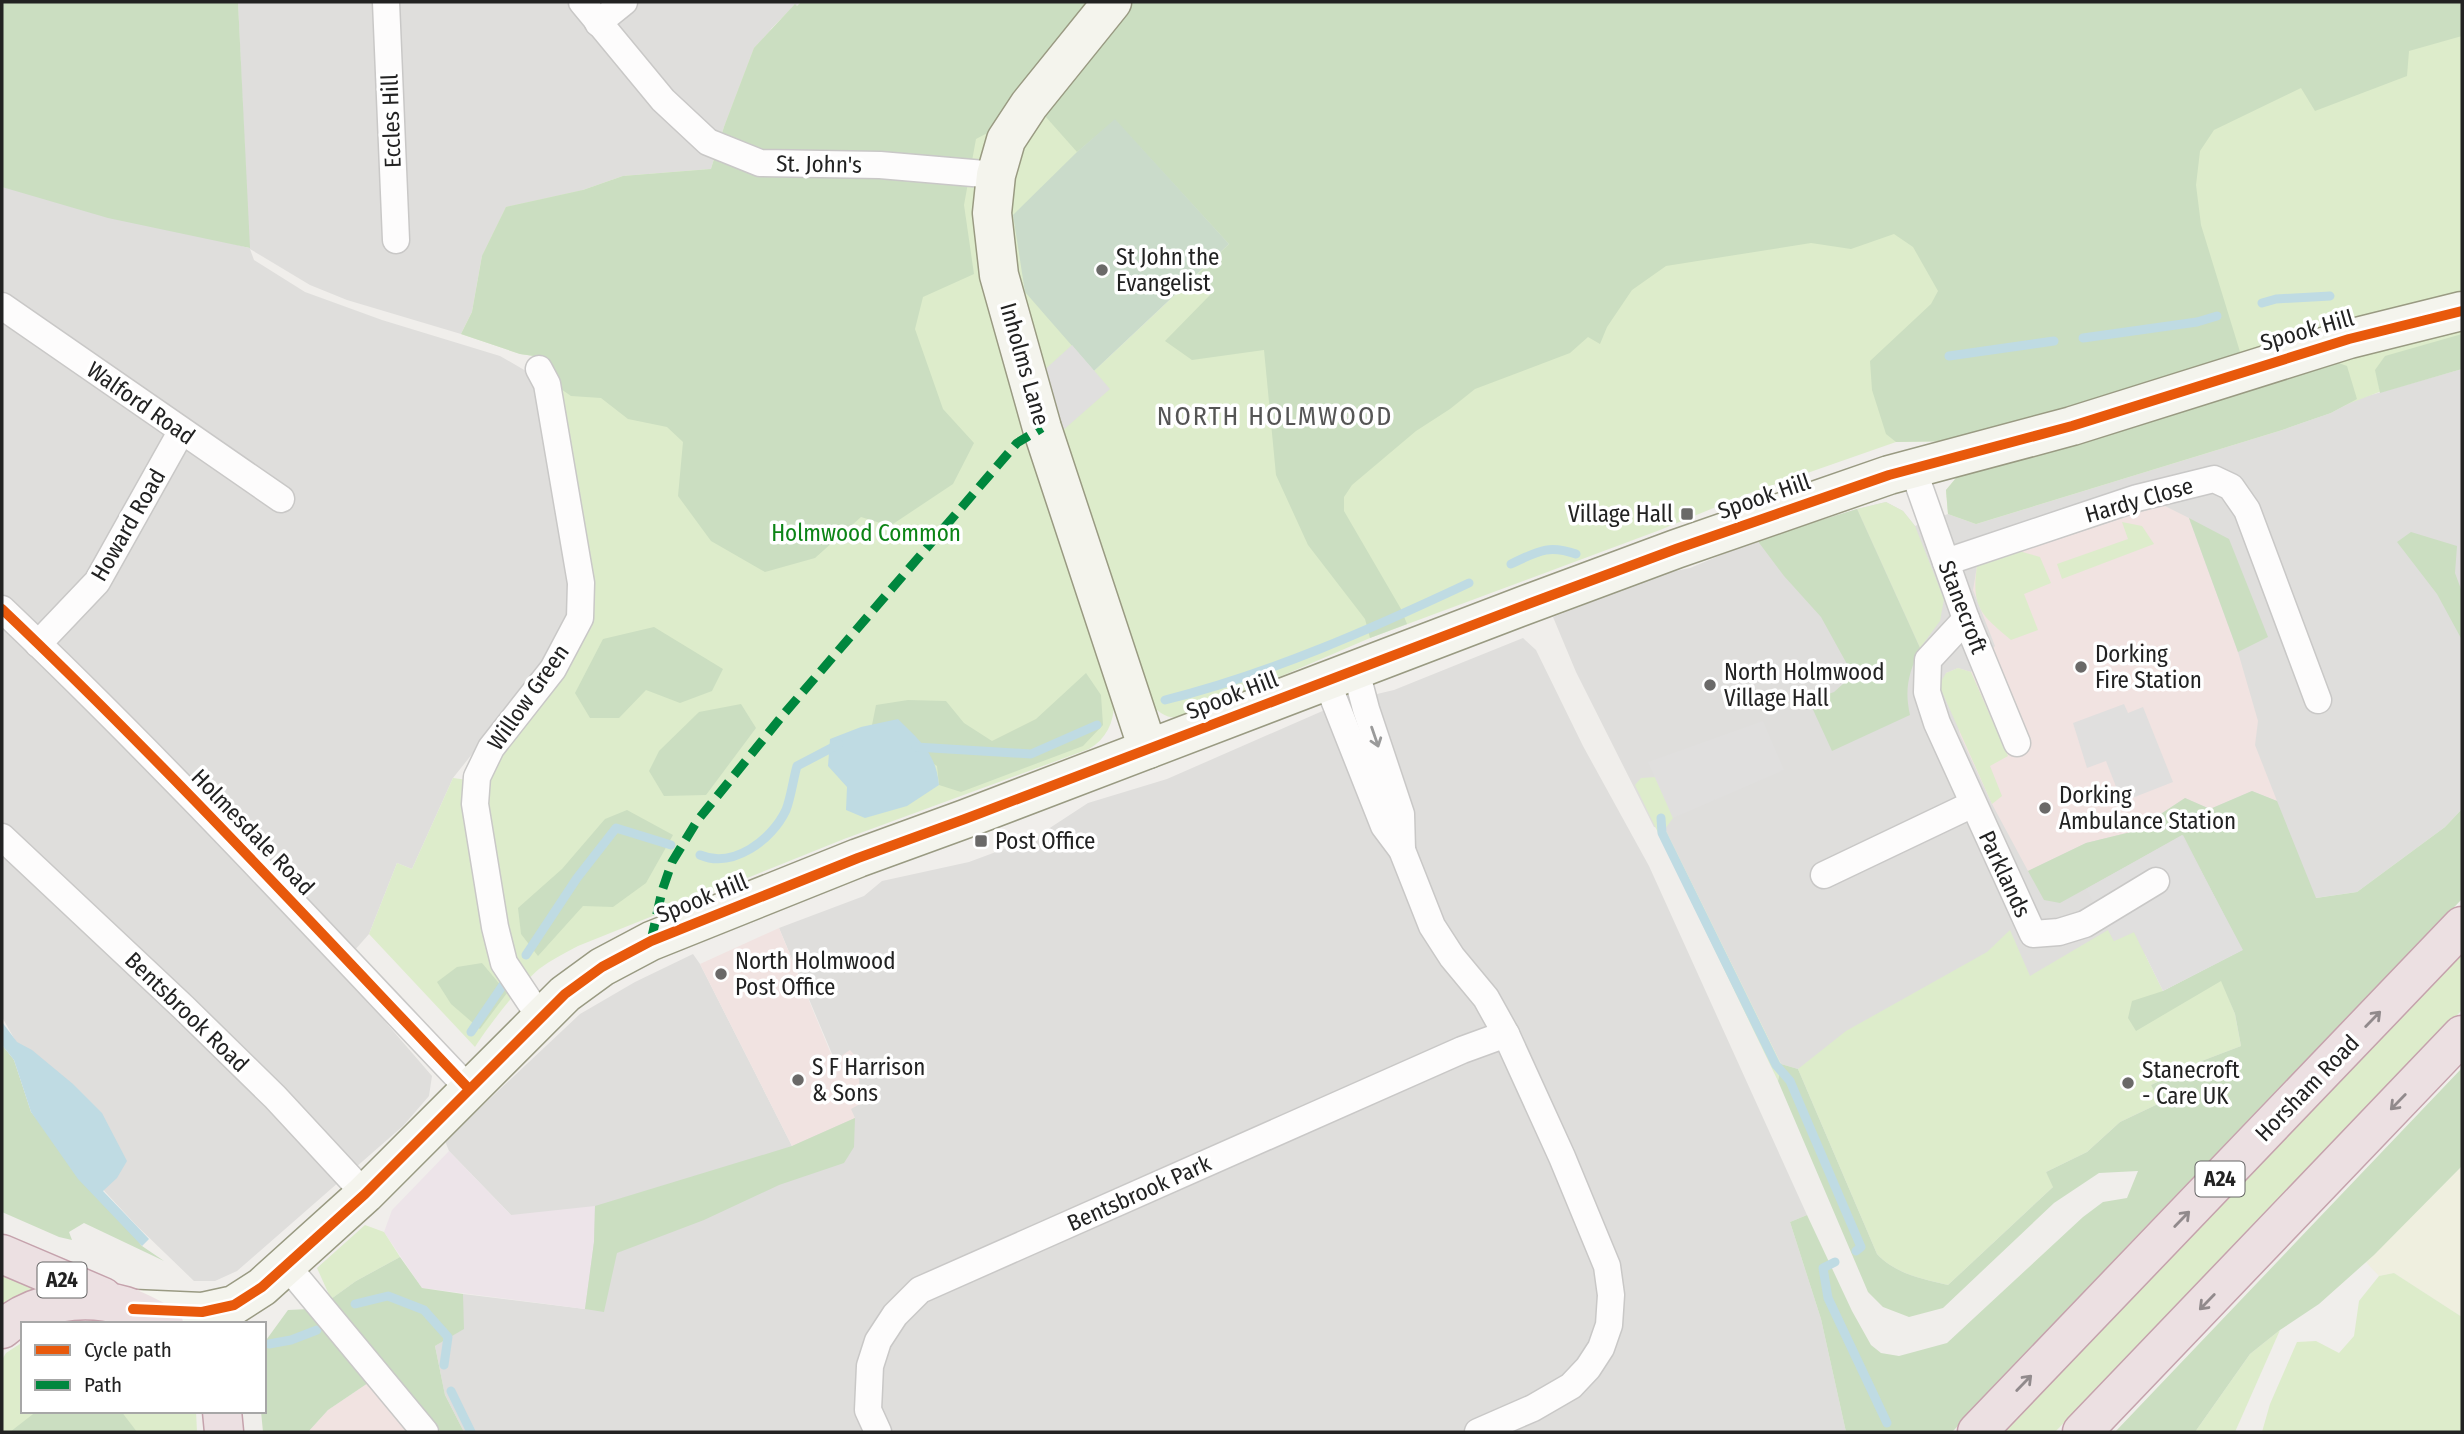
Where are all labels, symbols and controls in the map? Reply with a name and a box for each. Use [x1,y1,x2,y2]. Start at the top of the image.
street label: Eccles Hill [375,74,407,168]
street label: St. John's [776,149,862,179]
place label: St John the Evangelist [1116,243,1219,297]
marker: St John the Evangelist [1094,262,1110,278]
street label: Inholms Lane [994,300,1056,428]
street label: Spook Hill [2257,303,2357,357]
street label: Walford Road [82,356,200,450]
district label: NORTH HOLMWOOD [1157,401,1393,432]
street label: Howard Road [85,464,171,586]
street label: Spook Hill [1714,467,1814,525]
street label: Hardy Close [2082,471,2196,529]
place label: Village Hall [1568,500,1673,528]
marker: Village Hall [1679,506,1695,522]
park label: Holmwood Common [771,519,961,547]
street label: Stanecroft [1932,557,1994,658]
street label: Willow Green [481,639,575,755]
place label: Dorking Fire Station [2095,640,2202,694]
place label: North Holmwood Village Hall [1724,658,1885,712]
marker: Dorking Fire Station [2073,659,2089,675]
street label: Spook Hill [1182,665,1282,725]
marker: North Holmwood Village Hall [1702,677,1718,693]
one-way arrow [1370,725,1382,747]
street label: Holmesdale Road [186,763,320,901]
place label: Dorking Ambulance Station [2059,781,2236,835]
marker: Dorking Ambulance Station [2037,800,2053,816]
street label: Parklands [1973,826,2037,922]
place label: Post Office [995,827,1095,855]
marker: Post Office [973,833,989,849]
street label: Spook Hill [652,867,752,929]
street label: Bentsbrook Road [119,946,255,1078]
place label: North Holmwood Post Office [735,947,896,1001]
marker: North Holmwood Post Office [713,966,729,982]
one-way arrow [2364,1011,2381,1028]
street label: Horsham Road [2249,1029,2365,1147]
place label: S F Harrison & Sons [812,1053,925,1107]
place label: Stanecroft - Care UK [2142,1056,2240,1110]
marker: S F Harrison & Sons [790,1072,806,1088]
marker: Stanecroft - Care UK [2120,1075,2136,1091]
one-way arrow [2390,1093,2407,1110]
street label: Bentsbrook Park [1063,1149,1215,1237]
road number: A24 [2196,1162,2244,1196]
one-way arrow [2173,1211,2190,1228]
road number: A24 [38,1262,86,1298]
one-way arrow [2198,1293,2215,1310]
legend [21,1322,266,1413]
text: Cycle path [84,1337,172,1363]
text: Path [84,1372,122,1398]
one-way arrow [2016,1375,2033,1392]

